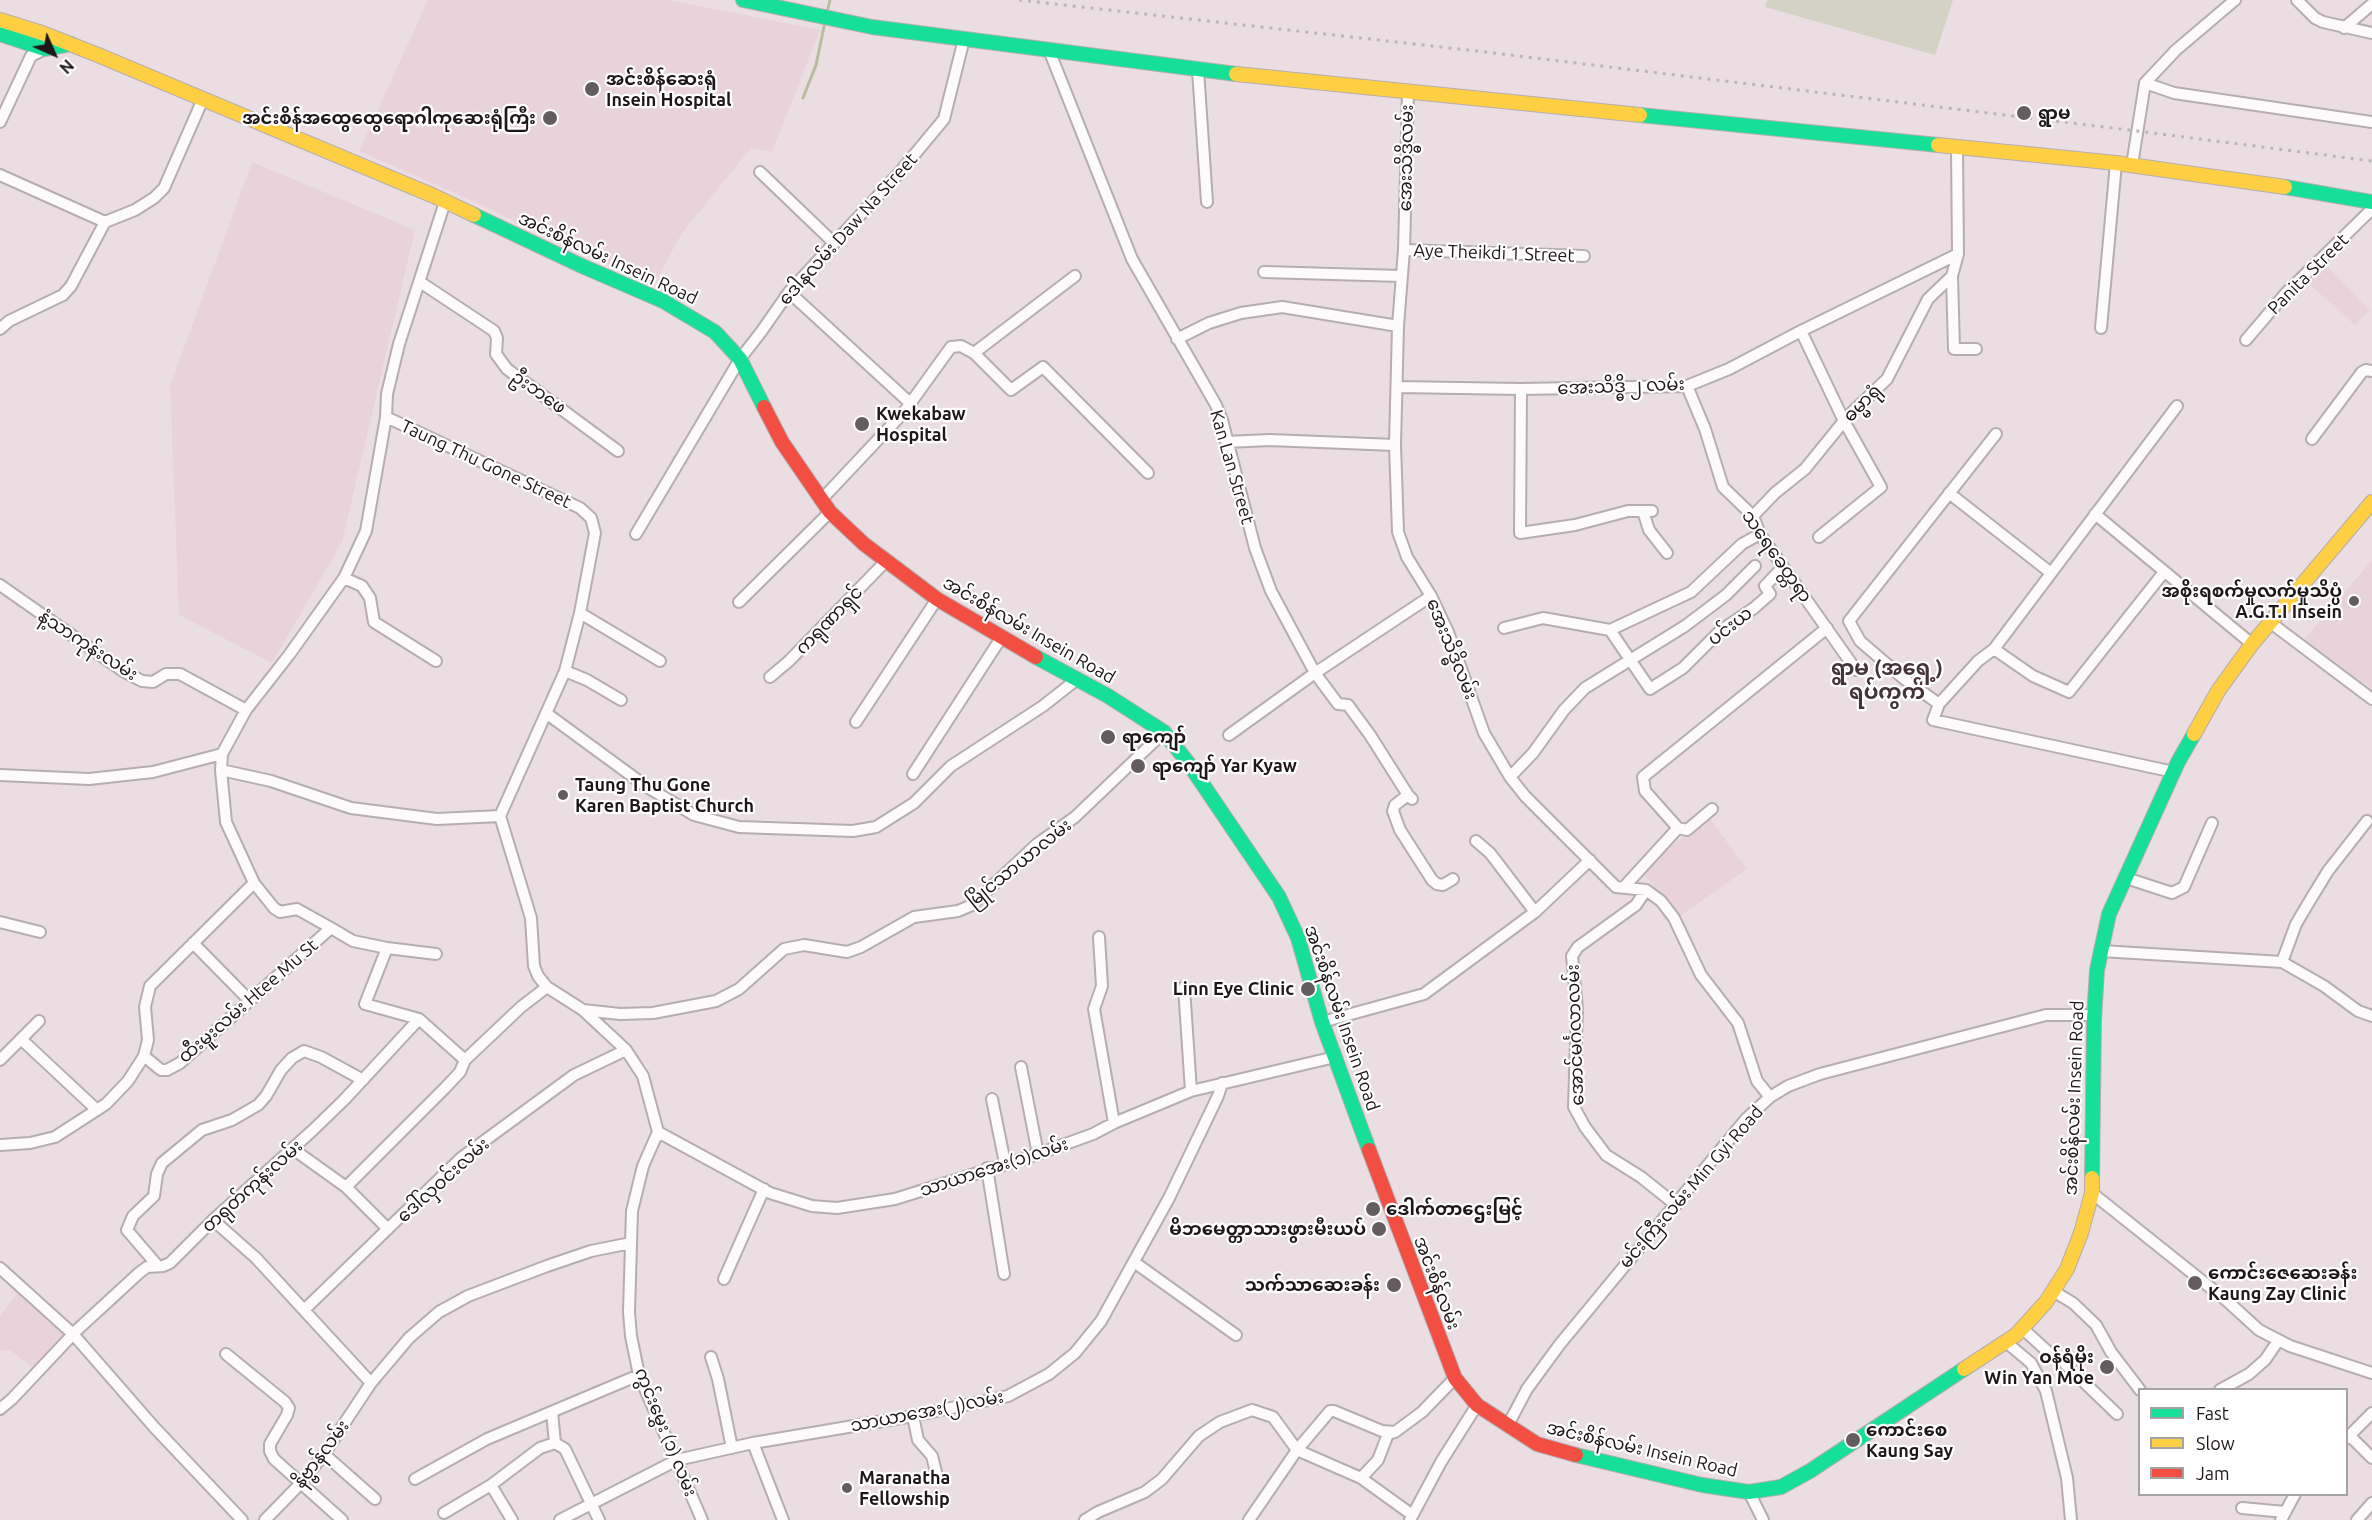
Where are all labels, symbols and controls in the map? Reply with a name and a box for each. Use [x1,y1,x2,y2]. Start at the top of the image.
north arrow [24,24,84,84]
text: N [56,56,77,77]
place label: အင်းစိန်ဆေးရုံ Insein Hospital [606,68,731,110]
marker: အင်းစိန်ဆေးရုံ Insein Hospital [583,80,601,98]
place label: ရွာမ [2038,102,2070,124]
street label: အေးသိဒ္ဓိလမ်း [1394,104,1418,212]
marker: ရွာမ [2015,104,2033,122]
place label: အင်းစိန်အထွေထွေရောဂါကုဆေးရုံကြီး [242,107,536,129]
marker: အင်းစိန်အထွေထွေရောဂါကုဆေးရုံကြီး [541,109,559,127]
street label: ဒေါနလမ်း Daw Na Street [774,149,922,309]
street label: အင်းစိန်လမ်း Insein Road [515,207,701,309]
street label: Panita Street [2263,229,2353,319]
street label: Aye Theikdi 1 Street [1413,239,1575,267]
street label: ဦးဘဖေ [508,365,570,419]
street label: အေးသိဒ္ဓိ ၂ လမ်း [1557,373,1685,399]
street label: ဓမ္မာရုံ [1839,380,1885,426]
place label: Kwekabaw Hospital [876,403,966,446]
street label: Kan Lan Street [1205,407,1259,527]
street label: Taung Thu Gone Street [397,415,575,513]
marker: Kwekabaw Hospital [853,415,871,433]
street label: သရေခေတ္တရာ [1737,506,1817,606]
street label: အင်းစိန်လမ်း Insein Road [939,572,1119,688]
place label: အစိုးရစက်မှုလက်မှုသိပ္ပံ A.G.T.I Insein [2162,580,2342,622]
street label: ကရုဏာရှင် [791,581,867,659]
marker: အစိုးရစက်မှုလက်မှုသိပ္ပံ A.G.T.I Insein [2347,594,2361,608]
street label: အေးသိဒ္ဓိလမ်း [1422,595,1482,703]
street label: ပင်းယ [1704,602,1756,650]
street label: နံ့သာကုန်းလမ်း [34,605,142,685]
district label: ရွာမ (အရှေ့) ရပ်ကွက် [1831,655,1943,705]
place label: ရာကျော် [1122,726,1186,748]
marker: ရာကျော် [1099,728,1117,746]
place label: ရာကျော် Yar Kyaw [1152,755,1297,777]
marker: ရာကျော် Yar Kyaw [1129,757,1147,775]
place label: Taung Thu Gone Karen Baptist Church [575,774,754,816]
marker: Taung Thu Gone Karen Baptist Church [556,788,570,802]
street label: မြိုင်သာယာလမ်း [962,814,1076,912]
street label: အင်းစိန်လမ်း Insein Road [1300,922,1384,1114]
street label: ထီးမူးလမ်း Htee Mu St [174,935,322,1067]
street label: အောင်မင်္ဂလာလမ်း [1562,964,1588,1106]
place label: Linn Eye Clinic [1173,978,1294,1000]
marker: Linn Eye Clinic [1299,980,1317,998]
street label: အင်းစိန်လမ်း Insein Road [2060,1000,2088,1196]
street label: မင်းကြီးလမ်း Min Gyi Road [1615,1101,1767,1273]
street label: ဒေါ်လှဝင်းလမ်း [393,1133,493,1227]
street label: သာယာအေး(၁)လမ်း [917,1133,1071,1201]
street label: တရုတ်ကုန်းလမ်း [197,1135,307,1237]
place label: ဒေါက်တာဌေးမြင့် [1386,1198,1523,1220]
marker: ဒေါက်တာဌေးမြင့် [1364,1200,1382,1218]
place label: မိဘမေတ္တာသားဖွားမီးယပ် [1169,1218,1366,1240]
marker: မိဘမေတ္တာသားဖွားမီးယပ် [1370,1220,1388,1238]
street label: အင်းစိန်လမ်း [1409,1233,1465,1333]
place label: ကောင်းဇေဆေးခန်း Kaung Zay Clinic [2208,1262,2357,1304]
place label: သက်သာဆေးခန်း [1245,1274,1380,1296]
marker: ကောင်းဇေဆေးခန်း Kaung Zay Clinic [2186,1274,2204,1292]
marker: သက်သာဆေးခန်း [1385,1276,1403,1294]
place label: ဝန်ရံမိုး Win Yan Moe [1984,1346,2094,1388]
marker: ဝန်ရံမိုး Win Yan Moe [2098,1358,2116,1376]
street label: ကွင်းမွှေး (၁) လမ်း [630,1364,702,1500]
street label: သာယာအေး(၂)လမ်း [849,1386,1005,1436]
legend [2138,1388,2348,1496]
text: Fast [2196,1403,2229,1423]
street label: နိဗ္ဗာန်လမ်း [288,1416,354,1492]
street label: အင်းစိန်လမ်း Insein Road [1544,1417,1740,1481]
place label: ကောင်းစေ Kaung Say [1866,1419,1953,1462]
marker: ကောင်းစေ Kaung Say [1844,1431,1862,1449]
text: Slow [2196,1433,2235,1453]
text: Jam [2196,1463,2230,1483]
place label: Maranatha Fellowship [859,1467,950,1510]
marker: Maranatha Fellowship [840,1481,854,1495]

